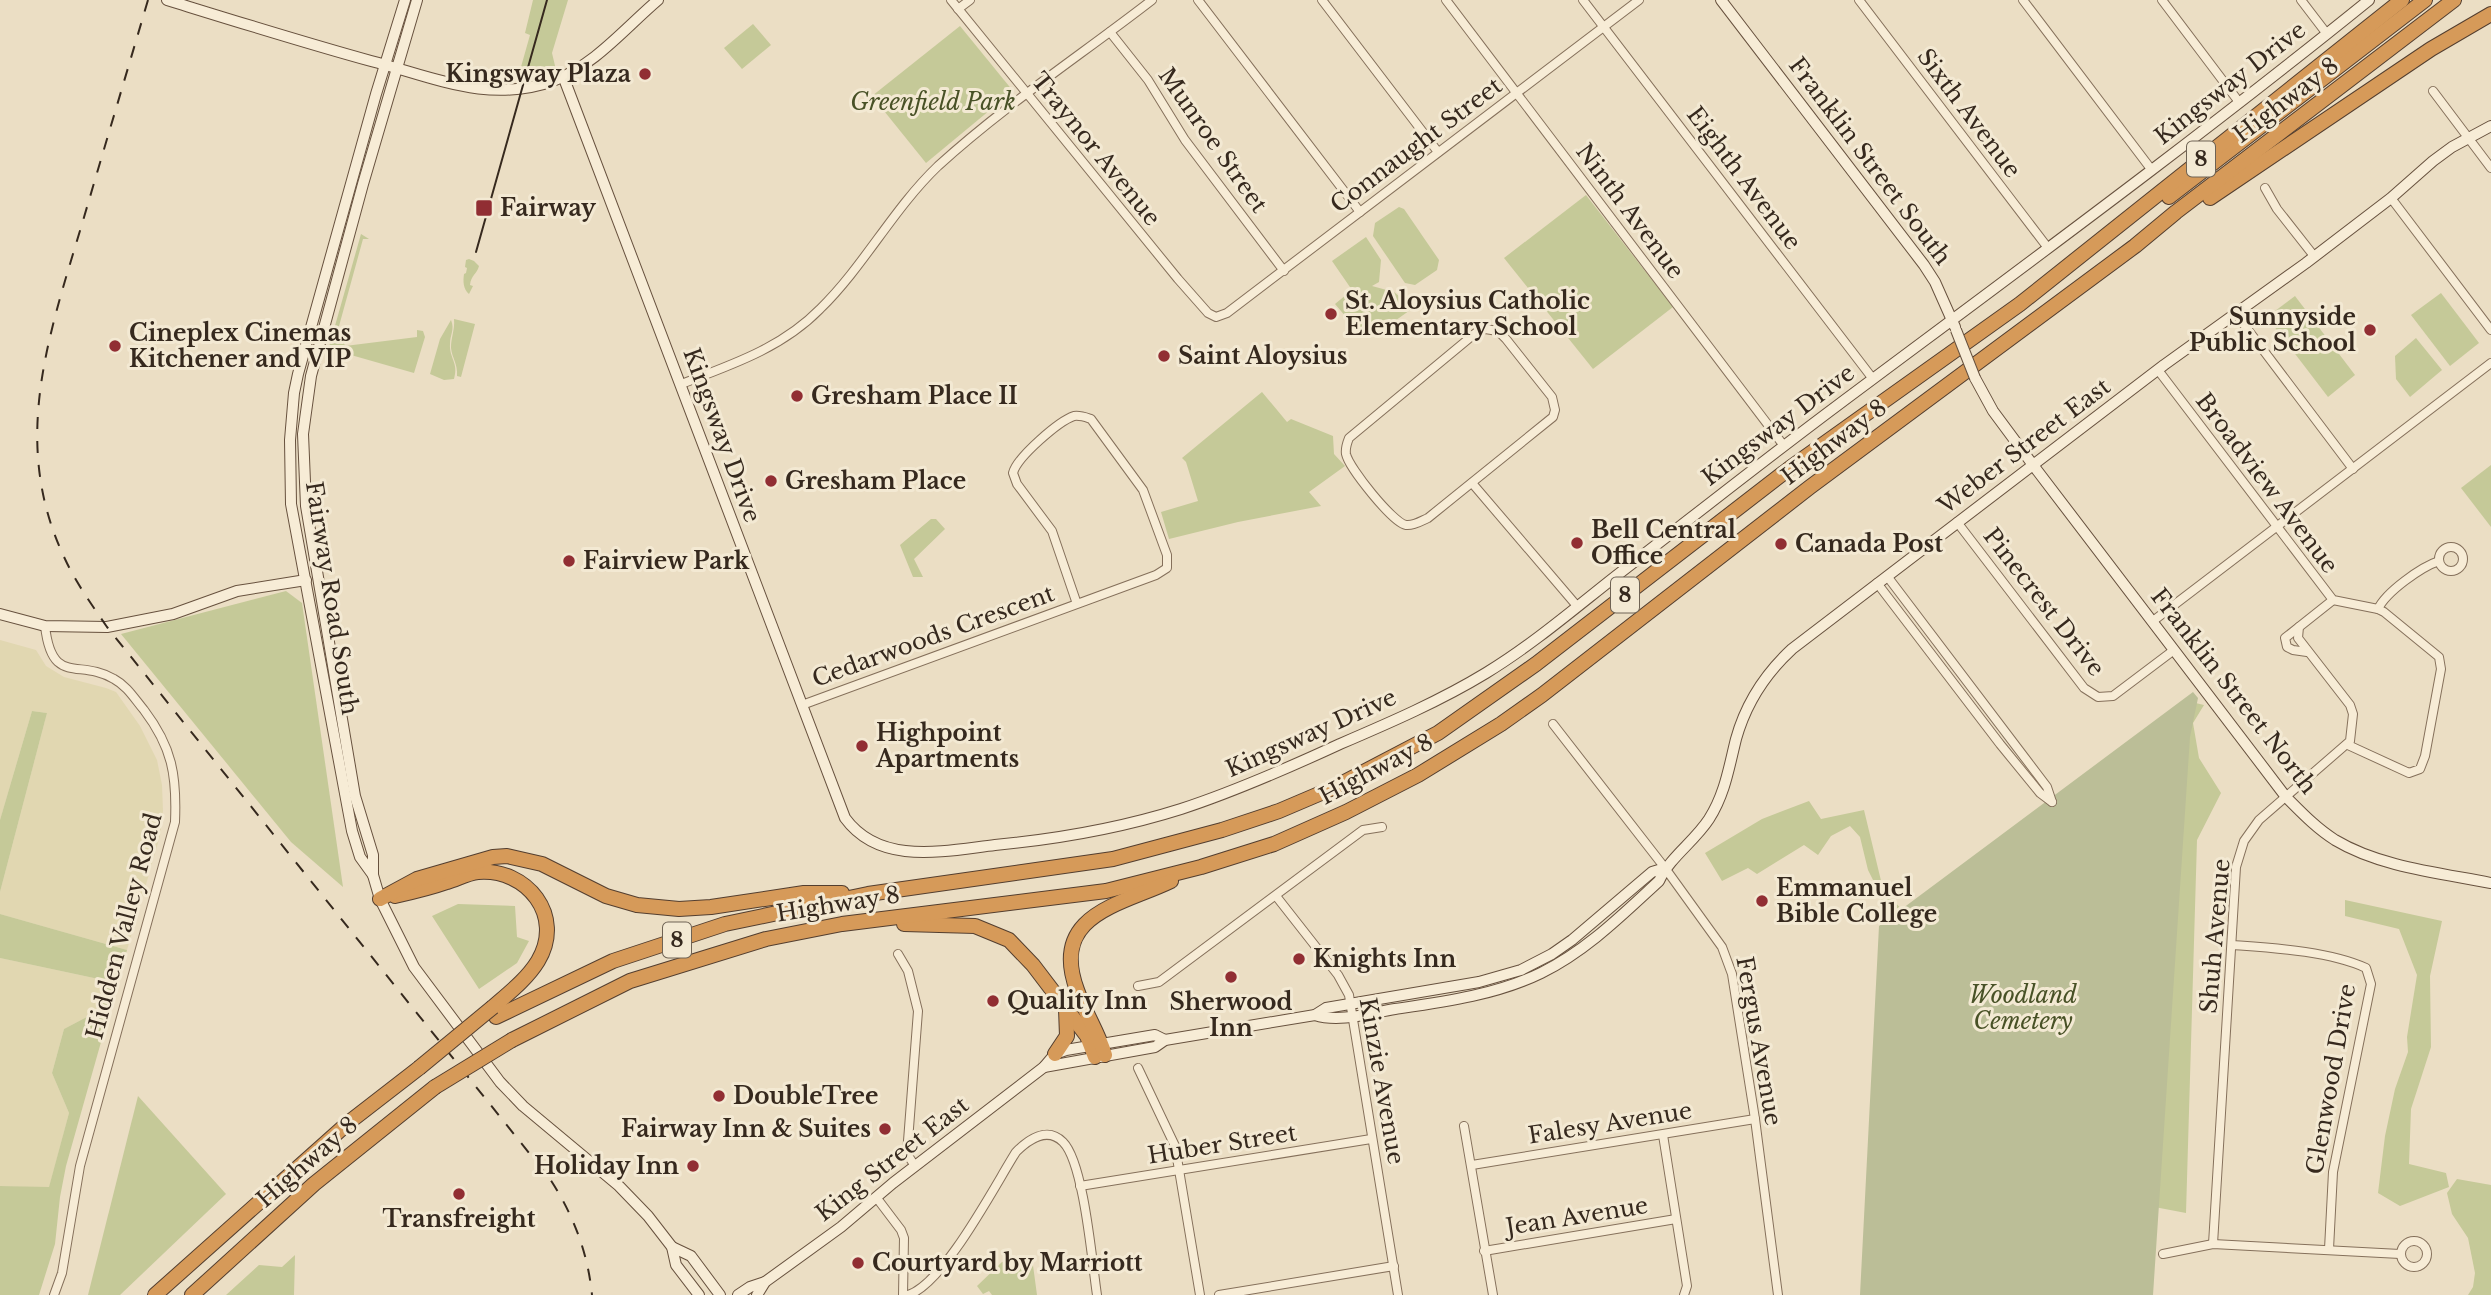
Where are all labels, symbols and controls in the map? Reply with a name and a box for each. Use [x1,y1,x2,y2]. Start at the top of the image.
street label: Kingsway Drive [2149,15,2311,151]
street label: Sixth Avenue [1911,43,2027,183]
street label: Highway 8 [2228,51,2344,149]
street label: Franklin Street South [1783,52,1957,270]
place label: Kingsway Plaza [445,60,631,88]
street label: Munroe Street [1153,62,1274,218]
marker: Kingsway Plaza [637,66,653,82]
street label: Traynor Avenue [1026,67,1166,231]
street label: Connaught Street [1325,71,1507,219]
park label: Greenfield Park [850,88,1016,116]
street label: Eighth Avenue [1681,101,1807,255]
street label: Ninth Avenue [1570,138,1690,284]
road number: 8 [2187,142,2215,176]
place label: Fairway [500,194,597,222]
marker: Fairway [474,198,494,218]
place label: St. Aloysius Catholic Elementary School [1345,287,1590,341]
place label: Sunnyside Public School [2189,303,2356,357]
marker: St. Aloysius Catholic Elementary School [1323,306,1339,322]
place label: Cineplex Cinemas Kitchener and VIP [129,319,352,373]
marker: Sunnyside Public School [2362,322,2378,338]
marker: Cineplex Cinemas Kitchener and VIP [107,338,123,354]
place label: Saint Aloysius [1178,342,1347,370]
street label: Kingsway Drive [677,344,767,526]
marker: Saint Aloysius [1156,348,1172,364]
street label: Kingsway Drive [1696,359,1860,491]
street label: Weber Street East [1932,372,2116,520]
place label: Gresham Place II [811,382,1018,410]
street label: Broadview Avenue [2190,387,2344,579]
marker: Gresham Place II [789,388,805,404]
street label: Highway 8 [1776,393,1892,491]
place label: Gresham Place [785,467,966,495]
marker: Gresham Place [763,473,779,489]
street label: Fairway Road South [300,479,364,717]
place label: Bell Central Office [1591,516,1736,570]
street label: Pinecrest Drive [1977,522,2111,682]
place label: Canada Post [1795,530,1943,558]
marker: Bell Central Office [1569,535,1585,551]
marker: Canada Post [1773,536,1789,552]
place label: Fairview Park [583,547,750,575]
marker: Fairview Park [561,553,577,569]
road number: 8 [1611,578,1639,612]
street label: Cedarwoods Crescent [808,579,1058,693]
street label: Franklin Street North [2145,583,2323,799]
street label: Kingsway Drive [1221,683,1401,783]
place label: Highpoint Apartments [875,719,1019,773]
street label: Highway 8 [1314,727,1438,811]
marker: Highpoint Apartments [854,738,870,754]
street label: Hidden Valley Road [80,810,168,1042]
street label: Shuh Avenue [2194,857,2236,1015]
place label: Emmanuel Bible College [1776,874,1937,928]
street label: Highway 8 [774,880,902,928]
marker: Emmanuel Bible College [1754,893,1770,909]
road number: 8 [663,922,691,958]
place label: Knights Inn [1313,945,1457,973]
marker: Knights Inn [1291,951,1307,967]
street label: Fergus Avenue [1730,954,1788,1128]
marker: Sherwood Inn [1223,969,1239,985]
park label: Woodland Cemetery [1969,981,2077,1035]
street label: Glenwood Drive [2300,981,2362,1177]
place label: Quality Inn [1007,987,1147,1015]
place label: Sherwood Inn [1170,988,1293,1042]
marker: Quality Inn [985,993,1001,1009]
street label: Kinzie Avenue [1354,995,1410,1167]
place label: DoubleTree [733,1082,878,1110]
marker: DoubleTree [711,1088,727,1104]
street label: King Street East [810,1090,974,1227]
street label: Falesy Avenue [1526,1096,1694,1150]
street label: Highway 8 [251,1111,363,1213]
place label: Fairway Inn & Suites [621,1115,871,1143]
street label: Huber Street [1145,1118,1299,1170]
marker: Fairway Inn & Suites [877,1121,893,1137]
place label: Holiday Inn [534,1152,679,1180]
marker: Holiday Inn [685,1158,701,1174]
marker: Transfreight [451,1186,467,1202]
street label: Jean Avenue [1501,1191,1650,1242]
place label: Transfreight [383,1205,536,1233]
place label: Courtyard by Marriott [872,1249,1143,1277]
marker: Courtyard by Marriott [850,1255,866,1271]

